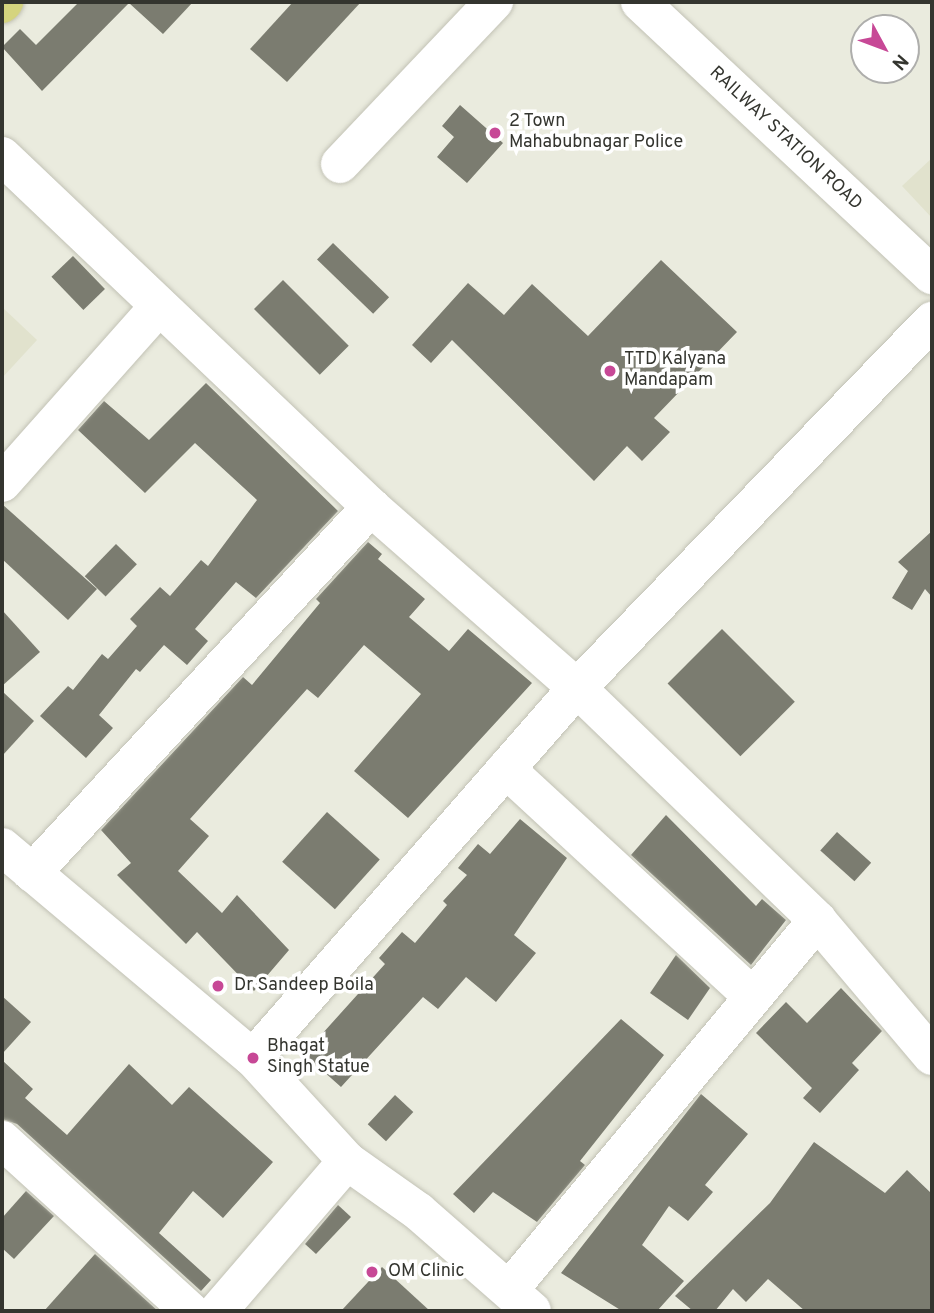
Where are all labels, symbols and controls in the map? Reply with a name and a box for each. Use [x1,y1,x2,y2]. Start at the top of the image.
north arrow [850,14,920,84]
text: N [886,48,913,74]
street label: RAILWAY STATION ROAD [704,62,866,216]
place label: 2 Town Mahabubnagar Police [509,112,683,154]
marker: 2 Town Mahabubnagar Police [487,125,503,141]
place label: TTD Kalyana Mandapam [624,350,726,392]
marker: TTD Kalyana Mandapam [602,363,618,379]
place label: Dr Sandeep Boila [234,975,374,997]
marker: Dr Sandeep Boila [208,976,228,996]
place label: Bhagat Singh Statue [267,1037,370,1080]
marker: Bhagat Singh Statue [245,1050,261,1066]
place label: OM Clinic [388,1261,464,1283]
marker: OM Clinic [362,1262,382,1282]

